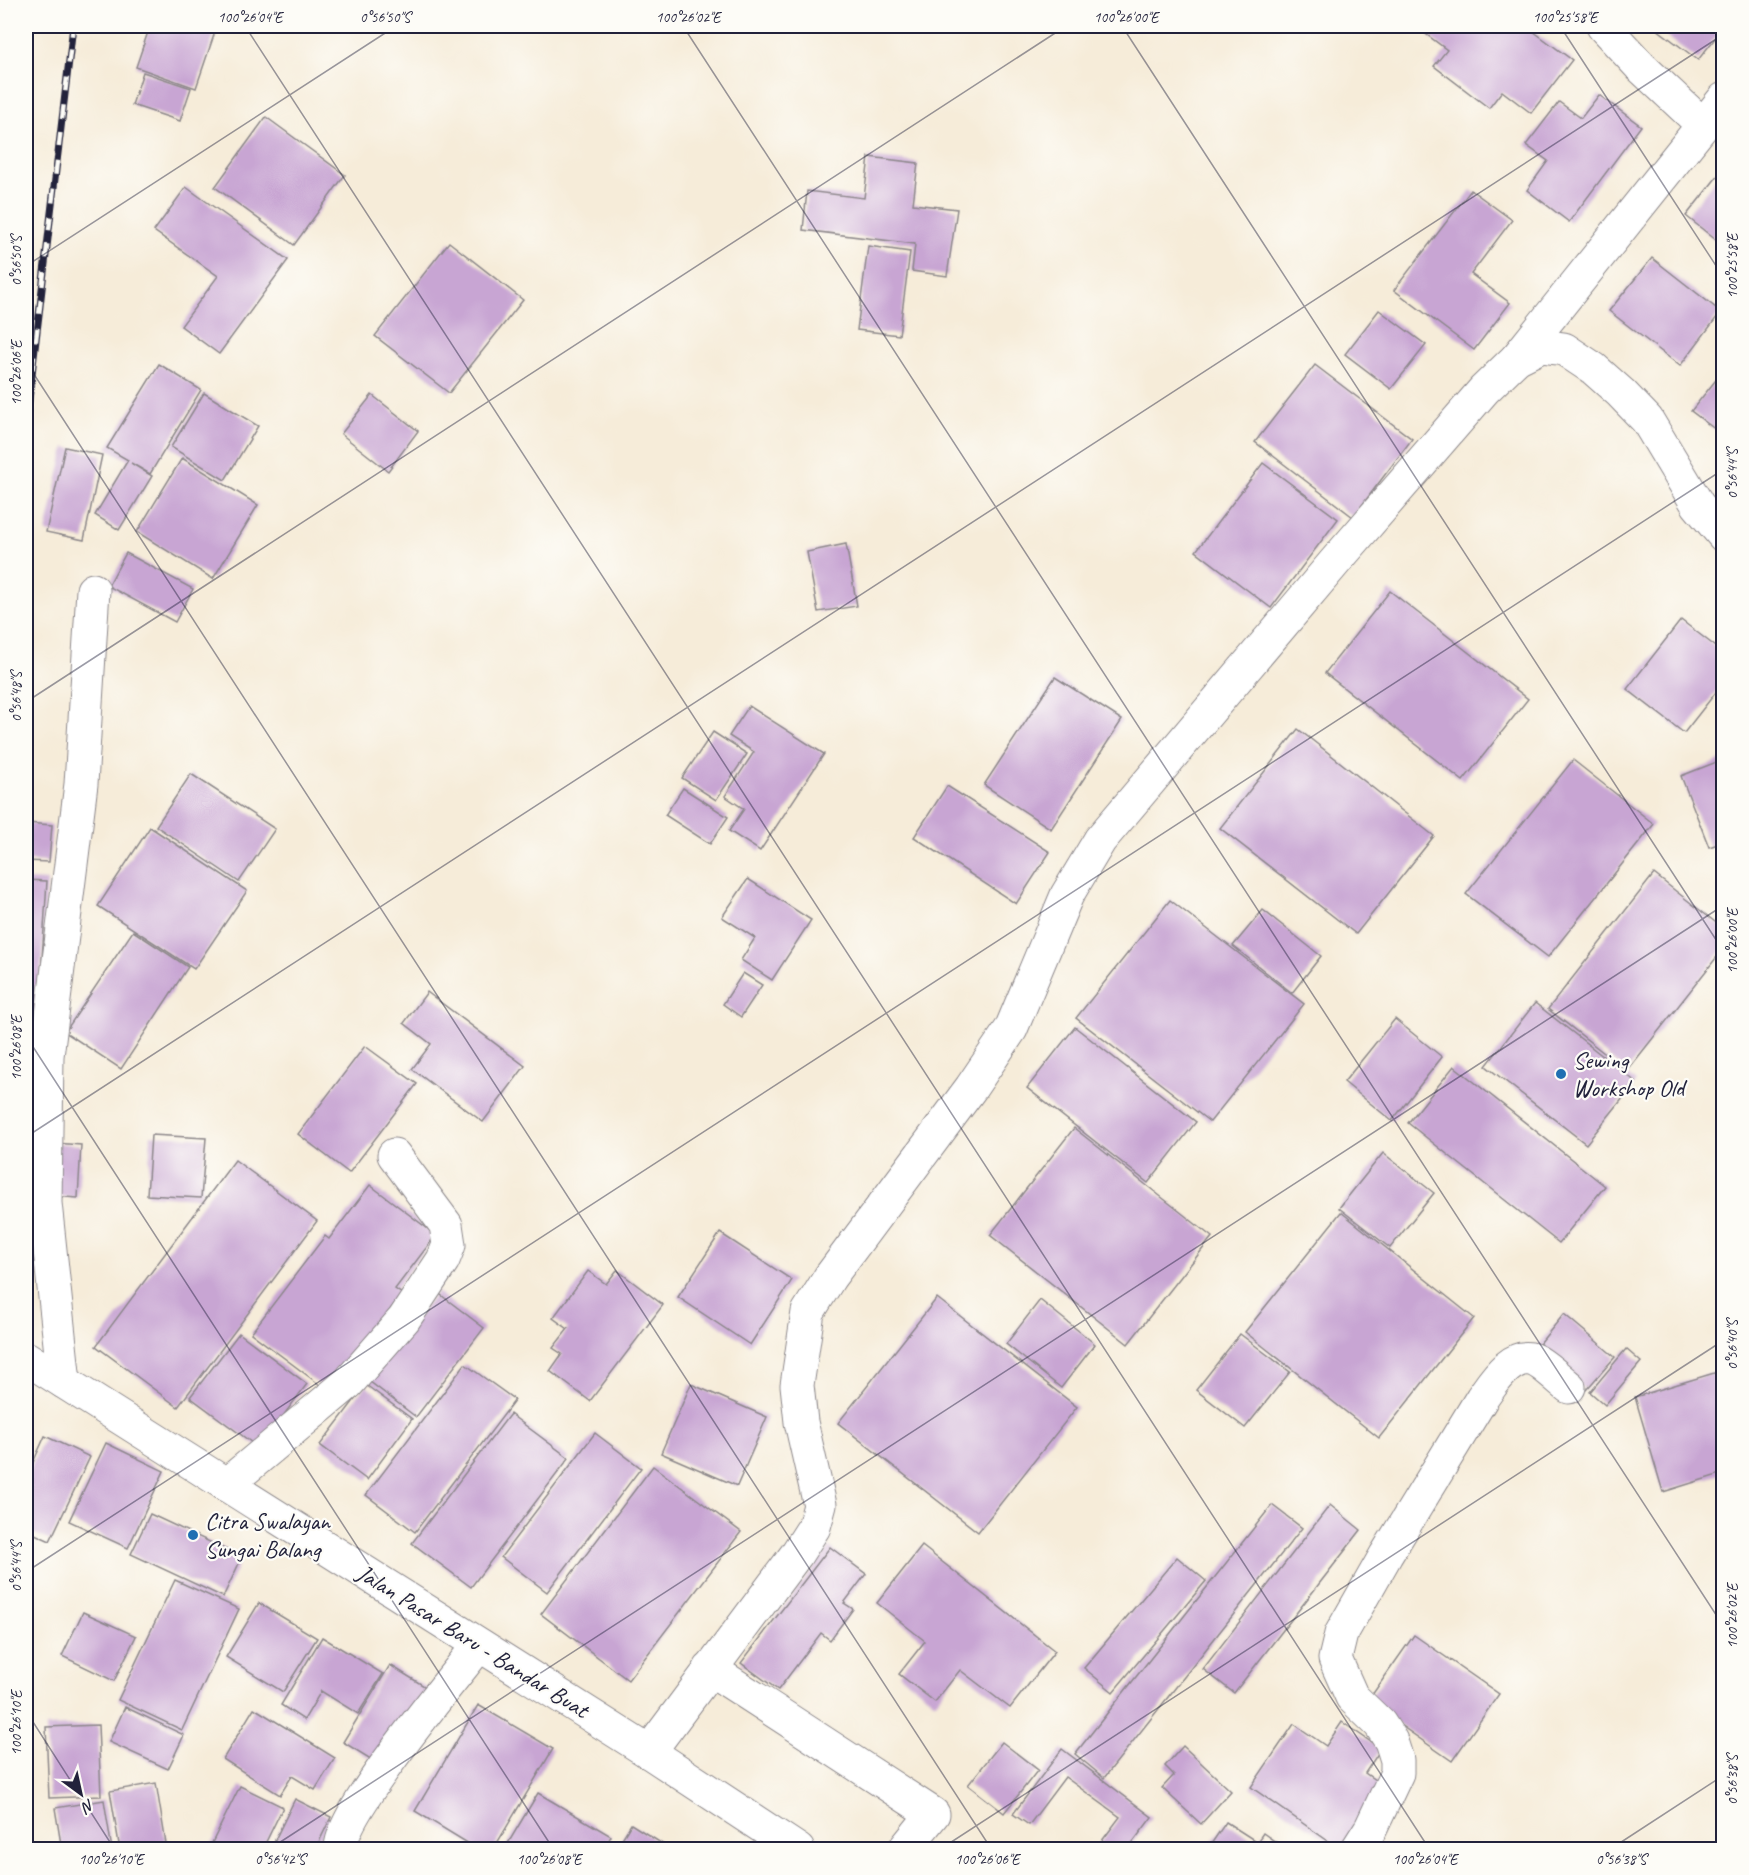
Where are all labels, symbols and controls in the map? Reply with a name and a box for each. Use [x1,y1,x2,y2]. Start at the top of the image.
text: 100°26'04"E [218,8,284,27]
text: 0°56'50"S [360,8,413,27]
text: 100°26'02"E [656,8,722,27]
text: 100°26'00"E [1094,8,1160,27]
text: 100°25'58"E [1533,8,1599,27]
text: 100°25'58"E [1723,232,1742,298]
text: 0°56'50"S [7,233,26,286]
text: 100°26'06"E [7,339,26,405]
text: 0°56'44"S [1723,446,1742,499]
text: 0°56'48"S [7,669,26,722]
text: 100°26'00"E [1723,907,1742,973]
text: 100°26'08"E [7,1014,26,1080]
place label: Sewing Workshop Old [1573,1045,1688,1103]
marker: Sewing Workshop Old [1554,1067,1568,1081]
text: 0°56'40"S [1723,1317,1742,1370]
place label: Citra Swalayan Sungai Balang [205,1506,331,1564]
marker: Citra Swalayan Sungai Balang [186,1528,200,1542]
text: 0°56'44"S [7,1539,26,1592]
street label: Jalan Pasar Baru - Bandar Buat [351,1557,596,1726]
text: 100°26'02"E [1723,1582,1742,1648]
text: 100°26'10"E [7,1689,26,1755]
text: 0°56'38"S [1723,1752,1742,1805]
north arrow [51,1764,111,1824]
text: N [76,1795,98,1819]
text: 100°26'10"E [79,1850,145,1869]
text: 0°56'42"S [255,1850,308,1869]
text: 100°26'08"E [517,1850,583,1869]
text: 100°26'06"E [955,1850,1021,1869]
text: 100°26'04"E [1393,1850,1459,1869]
text: 0°56'38"S [1596,1850,1649,1869]

